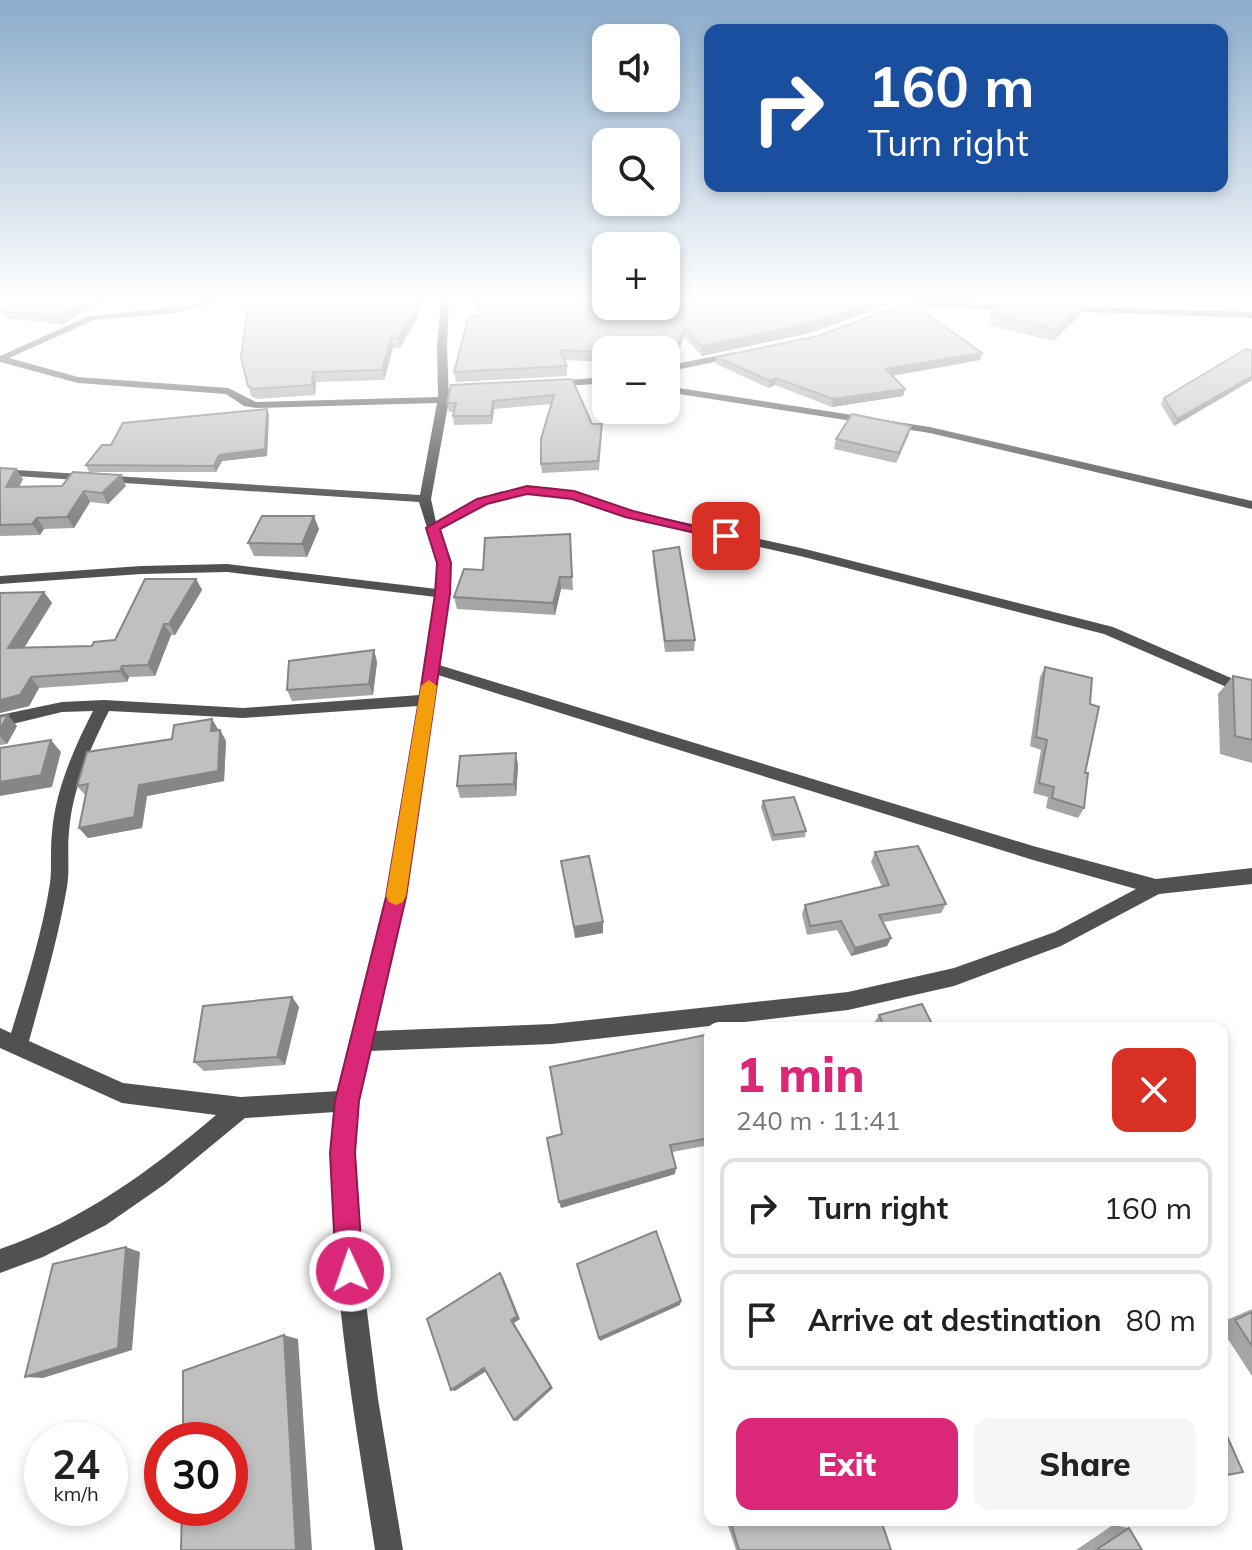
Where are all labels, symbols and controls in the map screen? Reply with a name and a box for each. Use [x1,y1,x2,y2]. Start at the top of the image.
map controls [592,24,680,424]
button: sound [592,24,680,112]
text: 160 m [868,51,1035,121]
icon: right [736,56,840,160]
text: Turn right [868,120,1029,165]
button: search [592,128,680,216]
button: + [592,232,680,320]
button: − [592,336,680,424]
pin [692,502,760,570]
icon: arrive [704,514,748,558]
text: 1 min [736,1044,865,1104]
button: close [1112,1048,1196,1132]
text: 240 m · 11:41 [736,1104,900,1137]
icon: right [740,1186,784,1230]
text: Turn right [808,1189,948,1227]
text: 160 m [1104,1189,1192,1227]
position arrow [308,1229,392,1313]
icon: arrive [740,1298,784,1342]
text: Arrive at destination [808,1301,1102,1339]
text: 80 m [1126,1301,1196,1339]
button: Exit [736,1418,958,1510]
button: Share [974,1418,1196,1510]
speed limit sign: 30 [144,1422,248,1526]
text: 24 [52,1439,100,1489]
text: km/h [53,1481,99,1506]

